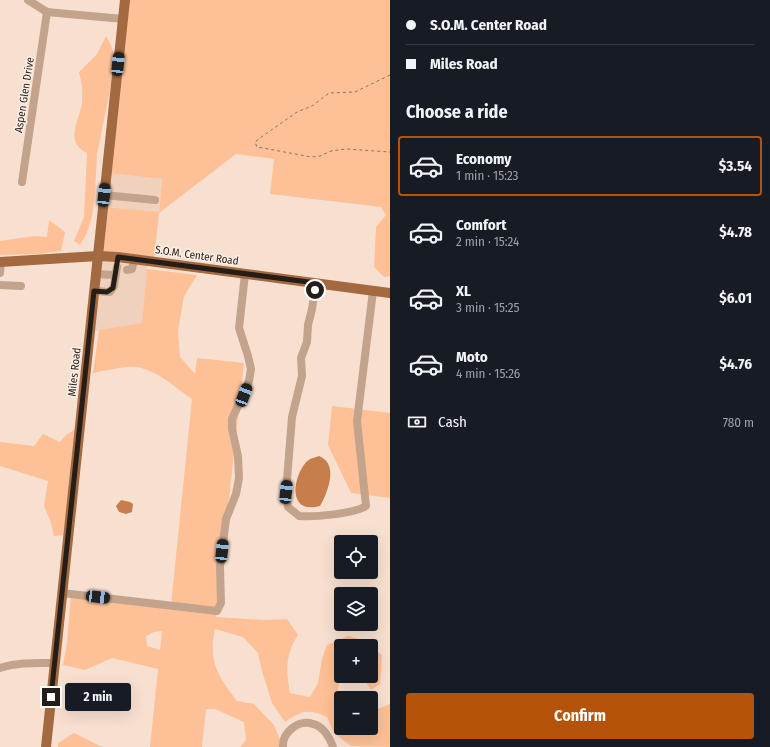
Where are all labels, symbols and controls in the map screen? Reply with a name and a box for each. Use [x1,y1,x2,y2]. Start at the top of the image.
text: S.O.M. Center Road [430,16,547,34]
car [111,51,125,77]
text: Miles Road [430,55,498,73]
street label: Aspen Glen Drive [12,56,37,134]
text: Choose a ride [406,101,508,123]
icon: car [408,148,444,184]
text: Economy [456,150,511,168]
text: $3.54 [719,157,752,175]
text: 1 min · 15:23 [456,168,518,183]
car [97,182,111,208]
icon: car [408,214,444,250]
text: Comfort [456,216,507,234]
text: $4.78 [719,223,752,241]
text: 2 min · 15:24 [456,234,519,249]
street label: S.O.M. Center Road [154,243,239,268]
icon: car [408,280,444,316]
route start [306,281,324,299]
text: XL [456,282,471,300]
text: $6.01 [719,289,752,307]
text: 3 min · 15:25 [456,300,519,315]
icon: car [408,346,444,382]
street label: Miles Road [65,347,84,397]
text: Moto [456,348,488,366]
text: $4.76 [719,355,752,373]
text: 4 min · 15:26 [456,366,520,381]
car [234,382,254,408]
icon: cash [406,411,428,433]
text: Cash [438,413,467,431]
text: 780 m [723,415,754,430]
car [279,479,293,505]
map controls [334,535,378,735]
button: locate [334,535,378,579]
car [215,538,229,564]
button: layers [334,587,378,631]
car [85,590,111,604]
button: + [334,639,378,683]
callout: 2 min [65,683,131,711]
route end [42,688,60,706]
text: 2 min [84,689,112,704]
button: − [334,691,378,735]
button: Confirm [406,693,754,739]

